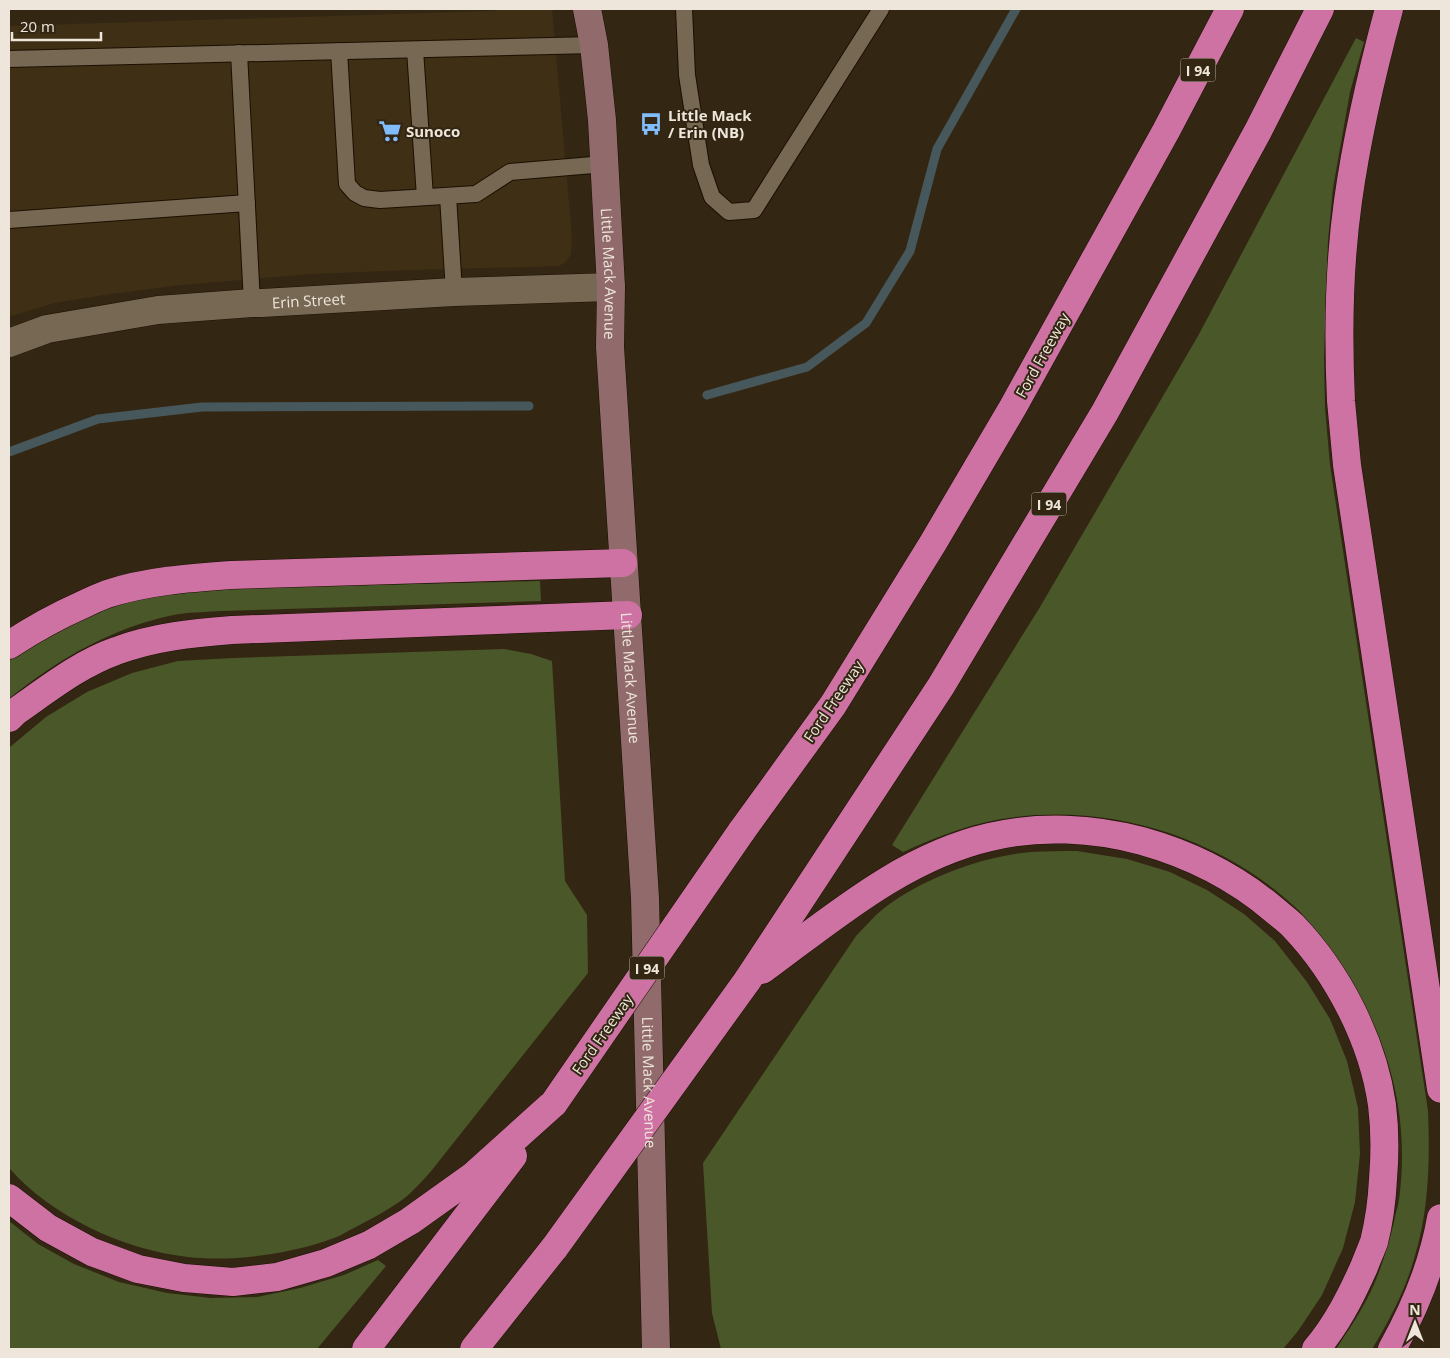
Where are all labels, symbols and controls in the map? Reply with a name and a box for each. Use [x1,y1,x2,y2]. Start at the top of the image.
scale bar [12,10,101,42]
text: 20 m [20,16,55,36]
road number: I 94 [1180,58,1216,82]
place label: Little Mack / Erin (NB) [668,105,752,142]
bus stop icon: Little Mack / Erin (NB) [638,111,664,137]
supermarket icon: Sunoco [377,118,403,144]
place label: Sunoco [406,121,460,141]
street label: Little Mack Avenue [597,207,621,340]
street label: Erin Street [271,288,346,312]
street label: Ford Freeway [1010,309,1074,401]
road number: I 94 [1032,492,1066,516]
street label: Little Mack Avenue [617,612,645,744]
street label: Ford Freeway [798,656,868,746]
road number: I 94 [630,956,664,980]
street label: Ford Freeway [567,989,637,1078]
street label: Little Mack Avenue [638,1016,661,1149]
north arrow [1390,1298,1440,1348]
text: N [1409,1300,1421,1319]

